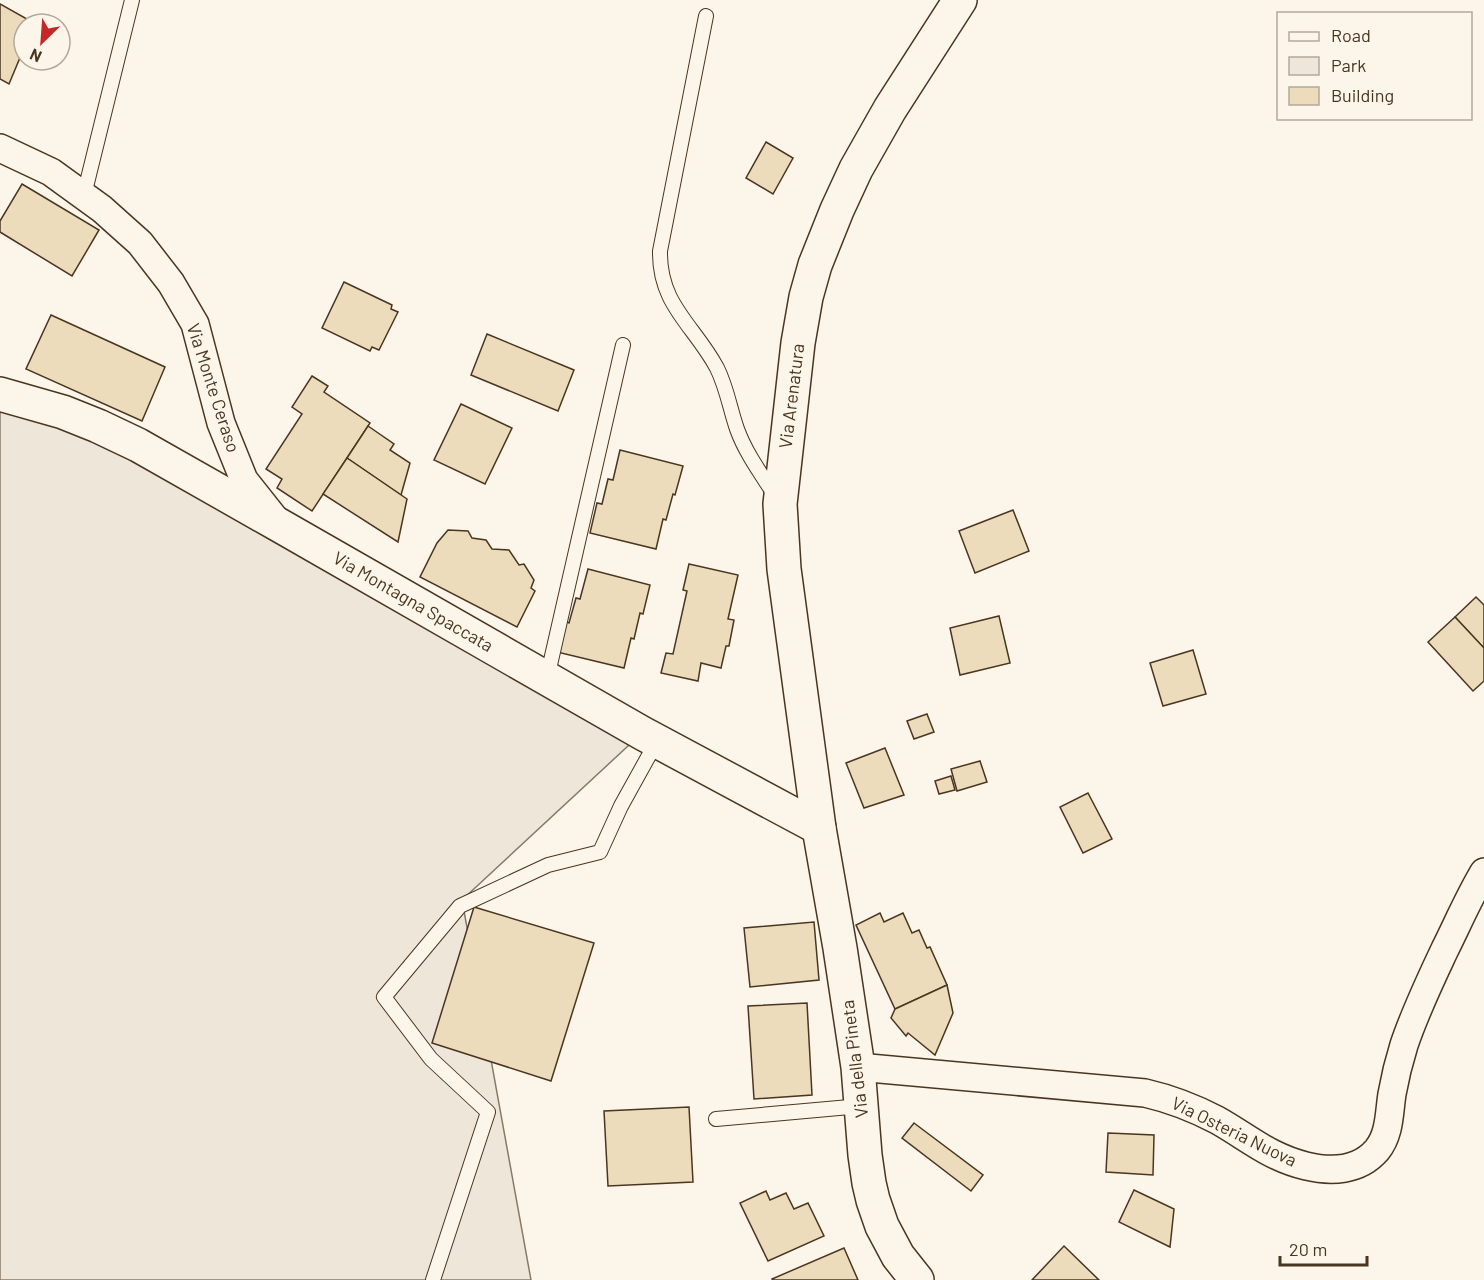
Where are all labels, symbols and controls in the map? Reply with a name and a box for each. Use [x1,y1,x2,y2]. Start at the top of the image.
north arrow [12,12,72,72]
legend [1277,12,1472,120]
text: Road [1331,24,1371,46]
text: N [27,45,44,67]
text: Park [1331,54,1366,76]
text: Building [1331,84,1394,106]
street label: Via Monte Ceraso [183,320,245,455]
street label: Via Arenatura [774,342,808,450]
street label: Via Montagna Spaccata [329,546,498,656]
street label: Via della Pineta [836,999,872,1119]
street label: Via Osteria Nuova [1168,1091,1301,1171]
scale bar [1280,1229,1367,1267]
text: 20 m [1289,1238,1327,1260]

